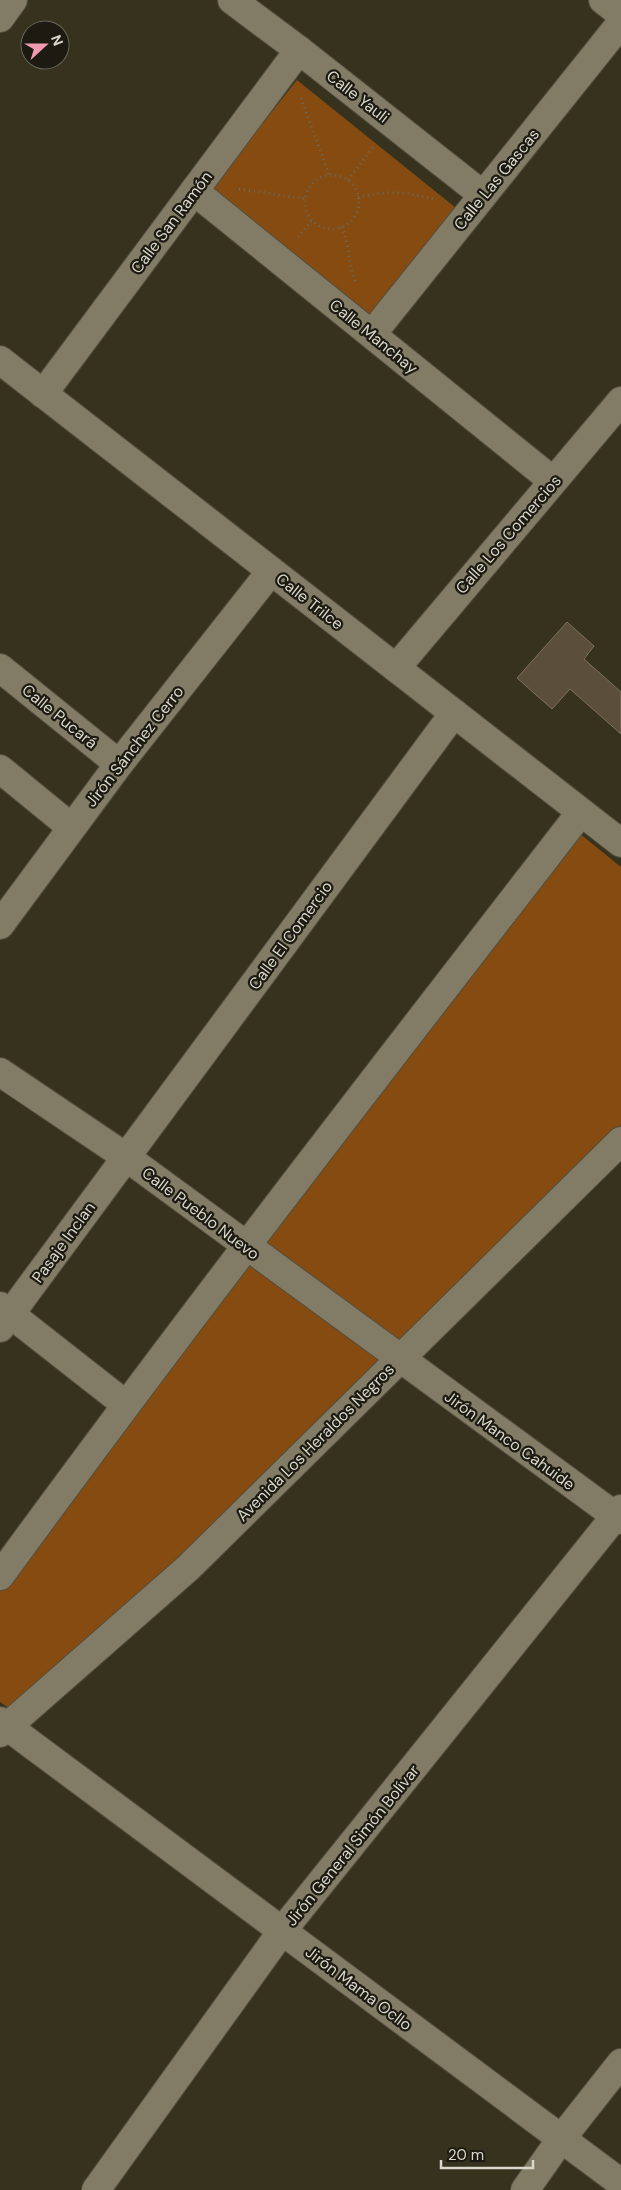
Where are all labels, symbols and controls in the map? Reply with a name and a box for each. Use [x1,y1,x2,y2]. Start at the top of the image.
north arrow [20,20,70,70]
text: N [47,32,67,48]
street label: Calle Yauli [322,65,393,127]
street label: Calle Las Gascas [449,124,544,234]
street label: Calle San Ramón [126,167,217,278]
street label: Calle Manchay [325,294,422,379]
street label: Calle Los Comercios [451,470,566,598]
street label: Calle Trilce [272,568,348,634]
street label: Calle Pucará [17,679,102,753]
street label: Jirón Sánchez Cerro [81,681,188,811]
street label: Calle El Comercio [244,877,337,994]
street label: Calle Pueblo Nuevo [138,1162,264,1265]
street label: Pasaje Inclan [27,1198,100,1287]
street label: Avenida Los Heraldos Negros [232,1359,399,1526]
street label: Jirón Manco Cahuide [440,1386,579,1495]
street label: Jirón General Simón Bolívar [281,1760,424,1930]
street label: Jirón Mama Ocllo [301,1942,416,2035]
scale bar [441,2138,534,2170]
text: 20 m [448,2145,484,2165]

